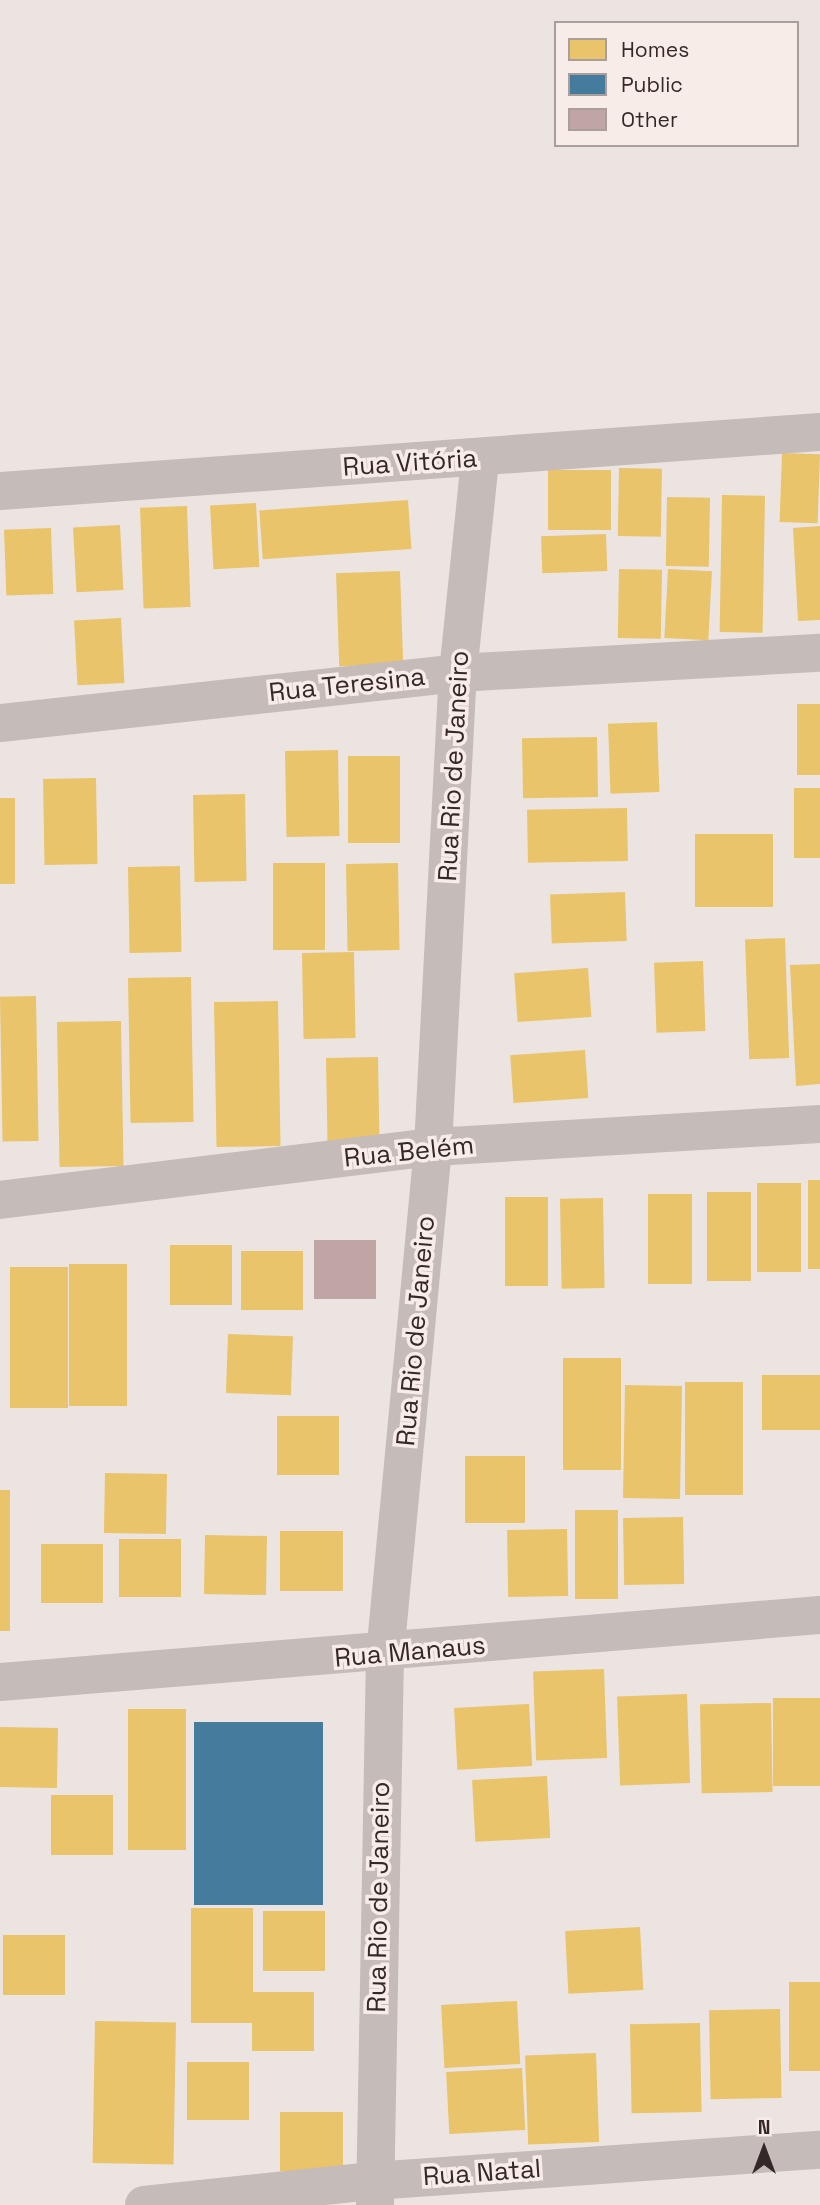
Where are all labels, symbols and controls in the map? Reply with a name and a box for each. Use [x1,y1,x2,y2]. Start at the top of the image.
legend [554,21,799,147]
text: Homes [621,36,689,63]
text: Public [621,71,683,98]
text: Other [621,106,678,133]
street label: Rua Vitória [342,443,478,483]
street label: Rua Rio de Janeiro [432,650,476,882]
street label: Rua Teresina [267,661,427,709]
street label: Rua Belém [342,1130,476,1174]
street label: Rua Rio de Janeiro [390,1215,442,1447]
street label: Rua Manaus [333,1630,487,1674]
street label: Rua Rio de Janeiro [361,1781,397,2013]
north arrow [729,2114,799,2184]
text: N [758,2115,770,2140]
street label: Rua Natal [422,2153,542,2193]

